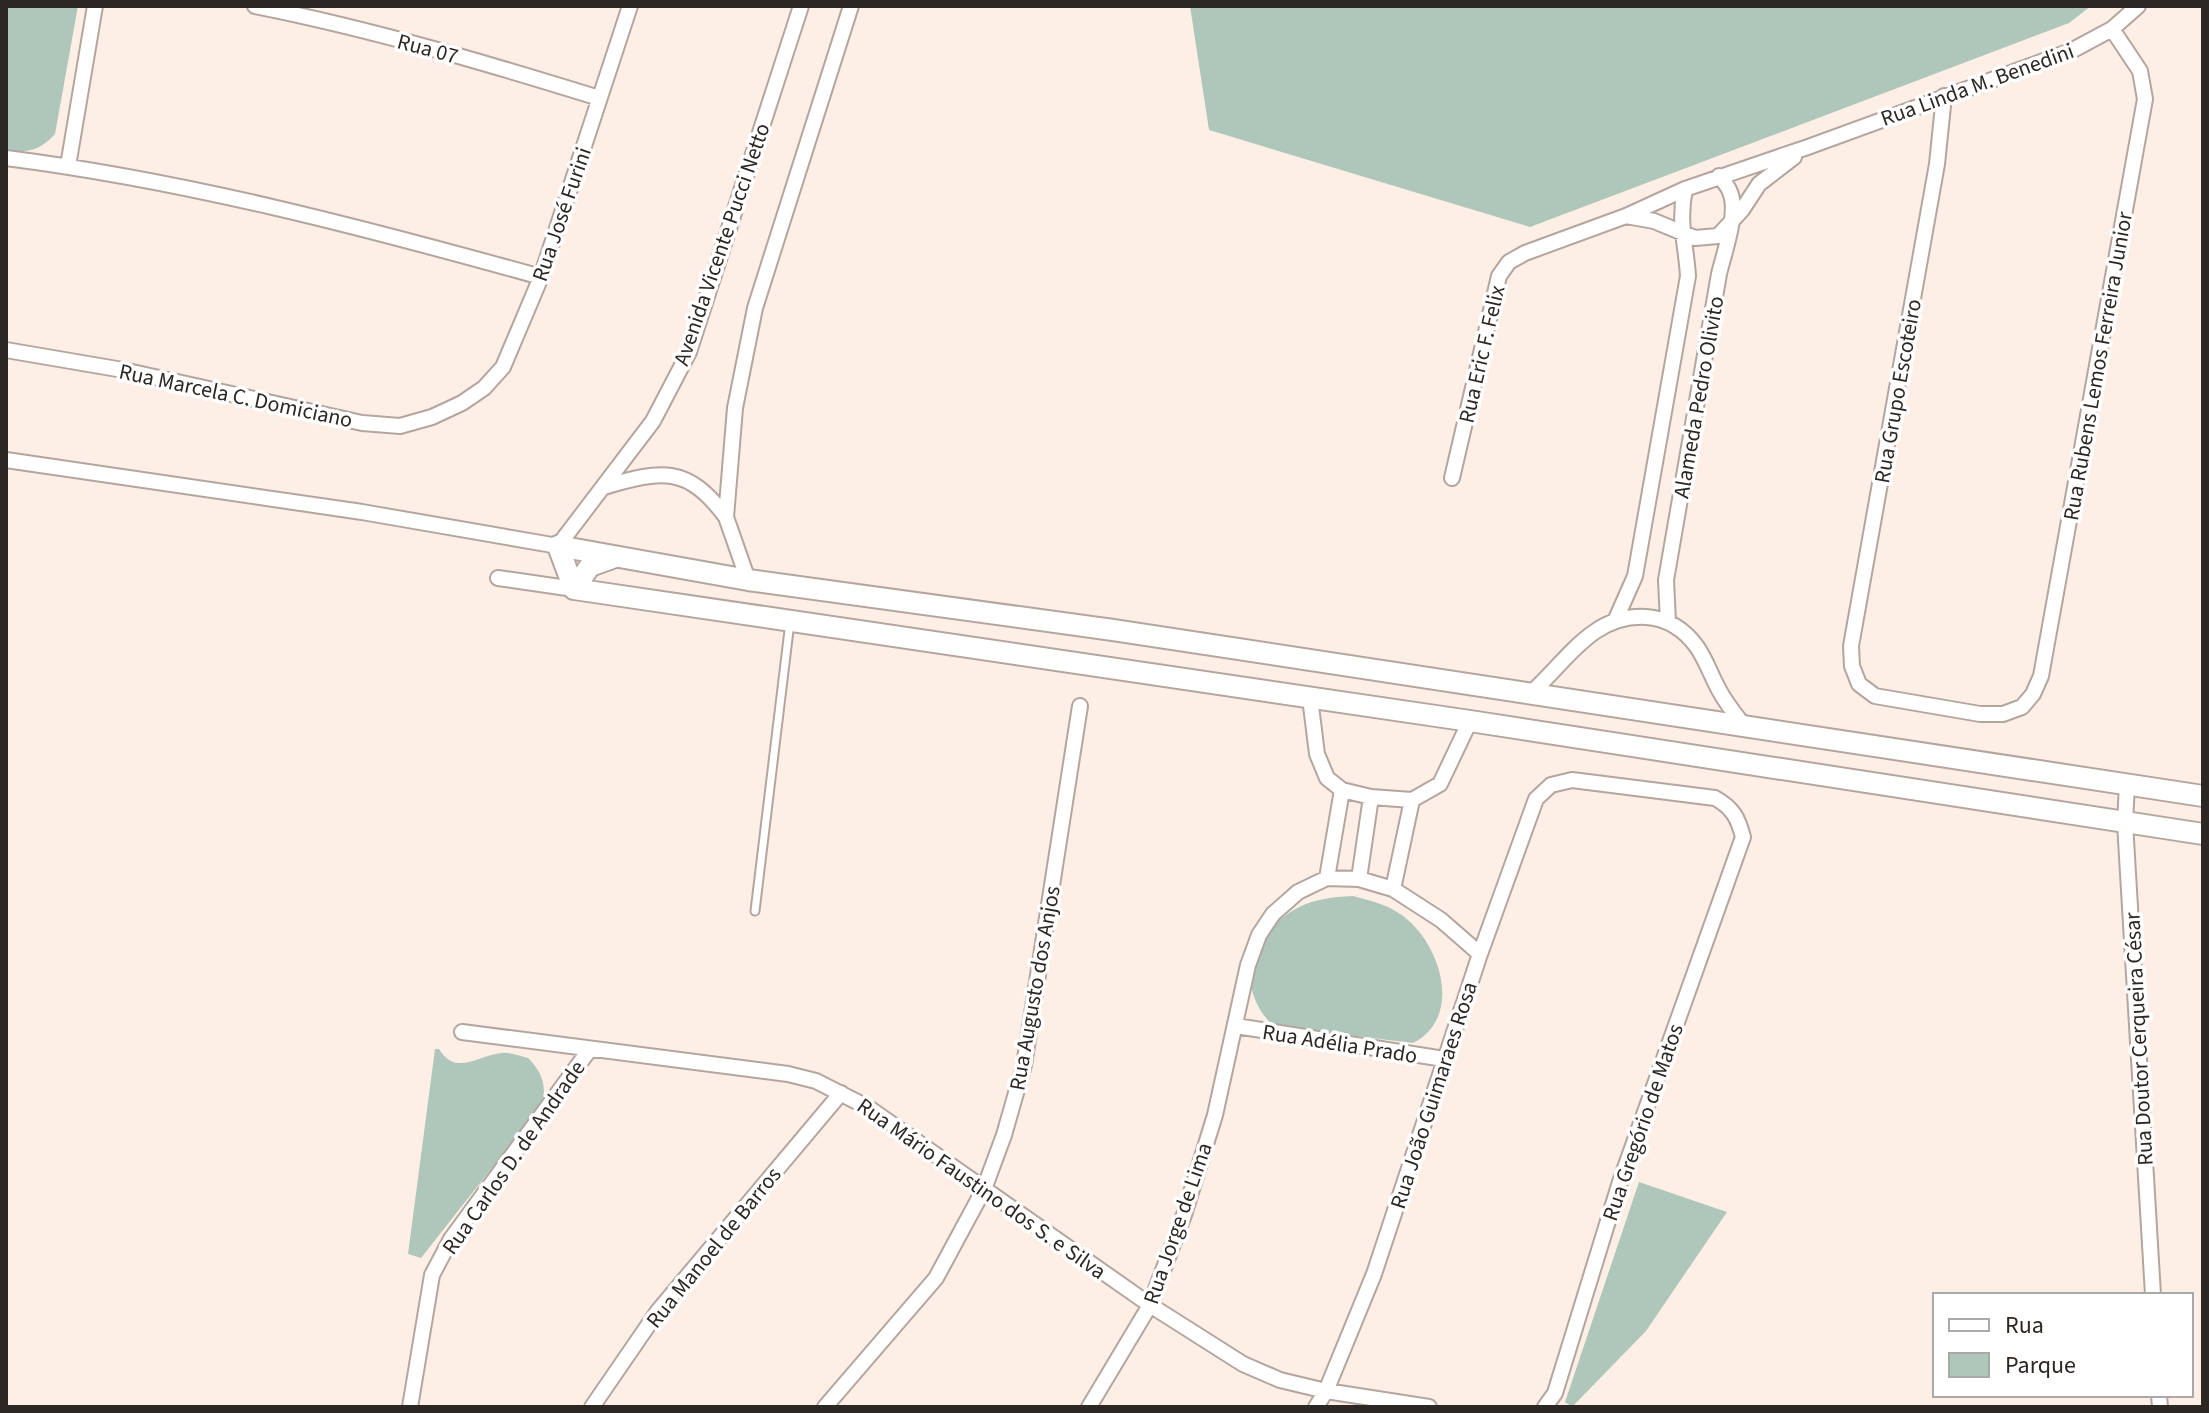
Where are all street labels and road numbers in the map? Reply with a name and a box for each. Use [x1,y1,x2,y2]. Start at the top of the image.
street label: Rua 07 [394,26,462,72]
street label: Rua Linda M. Benedini [1876,35,2078,135]
street label: Avenida Vicente Pucci Netto [665,119,779,370]
street label: Rua José Furini [524,143,600,286]
street label: Rua Rubens Lemos Ferreira Junior [2055,209,2141,523]
street label: Rua Eric F. Felix [1451,282,1513,426]
street label: Alameda Pedro Olivito [1665,294,1733,501]
street label: Rua Grupo Escoteiro [1866,297,1930,486]
street label: Rua Marcela C. Domiciano [116,356,356,436]
street label: Rua Augusto dos Anjos [1001,883,1069,1093]
street label: Rua Doutor Cerqueira César [2116,911,2162,1167]
street label: Rua João Guimaraes Rosa [1382,978,1486,1213]
street label: Rua Adélia Prado [1260,1016,1420,1072]
street label: Rua Gregório de Matos [1594,1020,1692,1225]
street label: Rua Carlos D. de Andrade [435,1054,593,1261]
street label: Rua Mário Faustino dos S. e Silva [850,1090,1113,1287]
street label: Rua Jorge de Lima [1135,1138,1221,1308]
street label: Rua Manoel de Barros [639,1160,789,1335]

